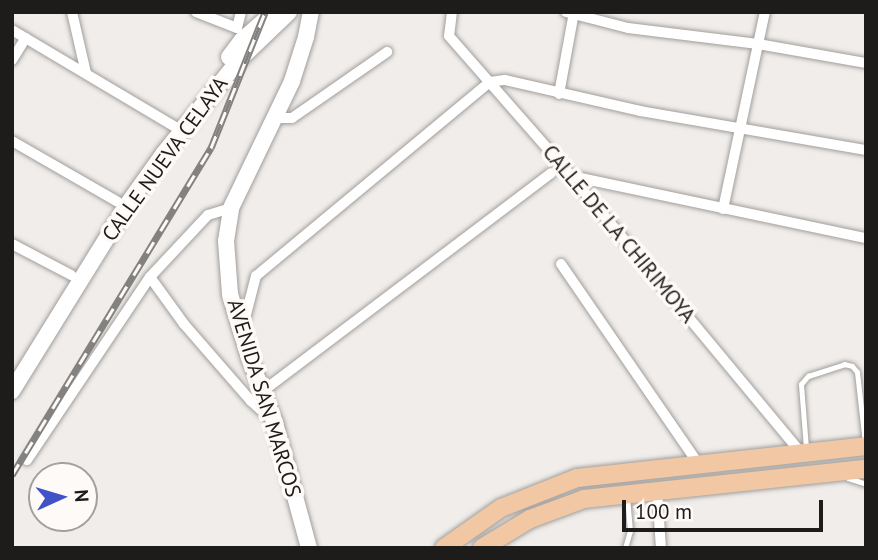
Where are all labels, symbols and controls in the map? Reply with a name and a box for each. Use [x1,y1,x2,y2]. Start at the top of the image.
street label: CALLE NUEVA CELAYA [97,72,233,246]
street label: CALLE DE LA CHIRIMOYA [537,140,701,328]
street label: AVENIDA SAN MARCOS [222,296,306,500]
north arrow [28,462,98,532]
scale bar [626,486,827,530]
text: N [70,489,94,503]
text: 100 m [635,498,692,525]

